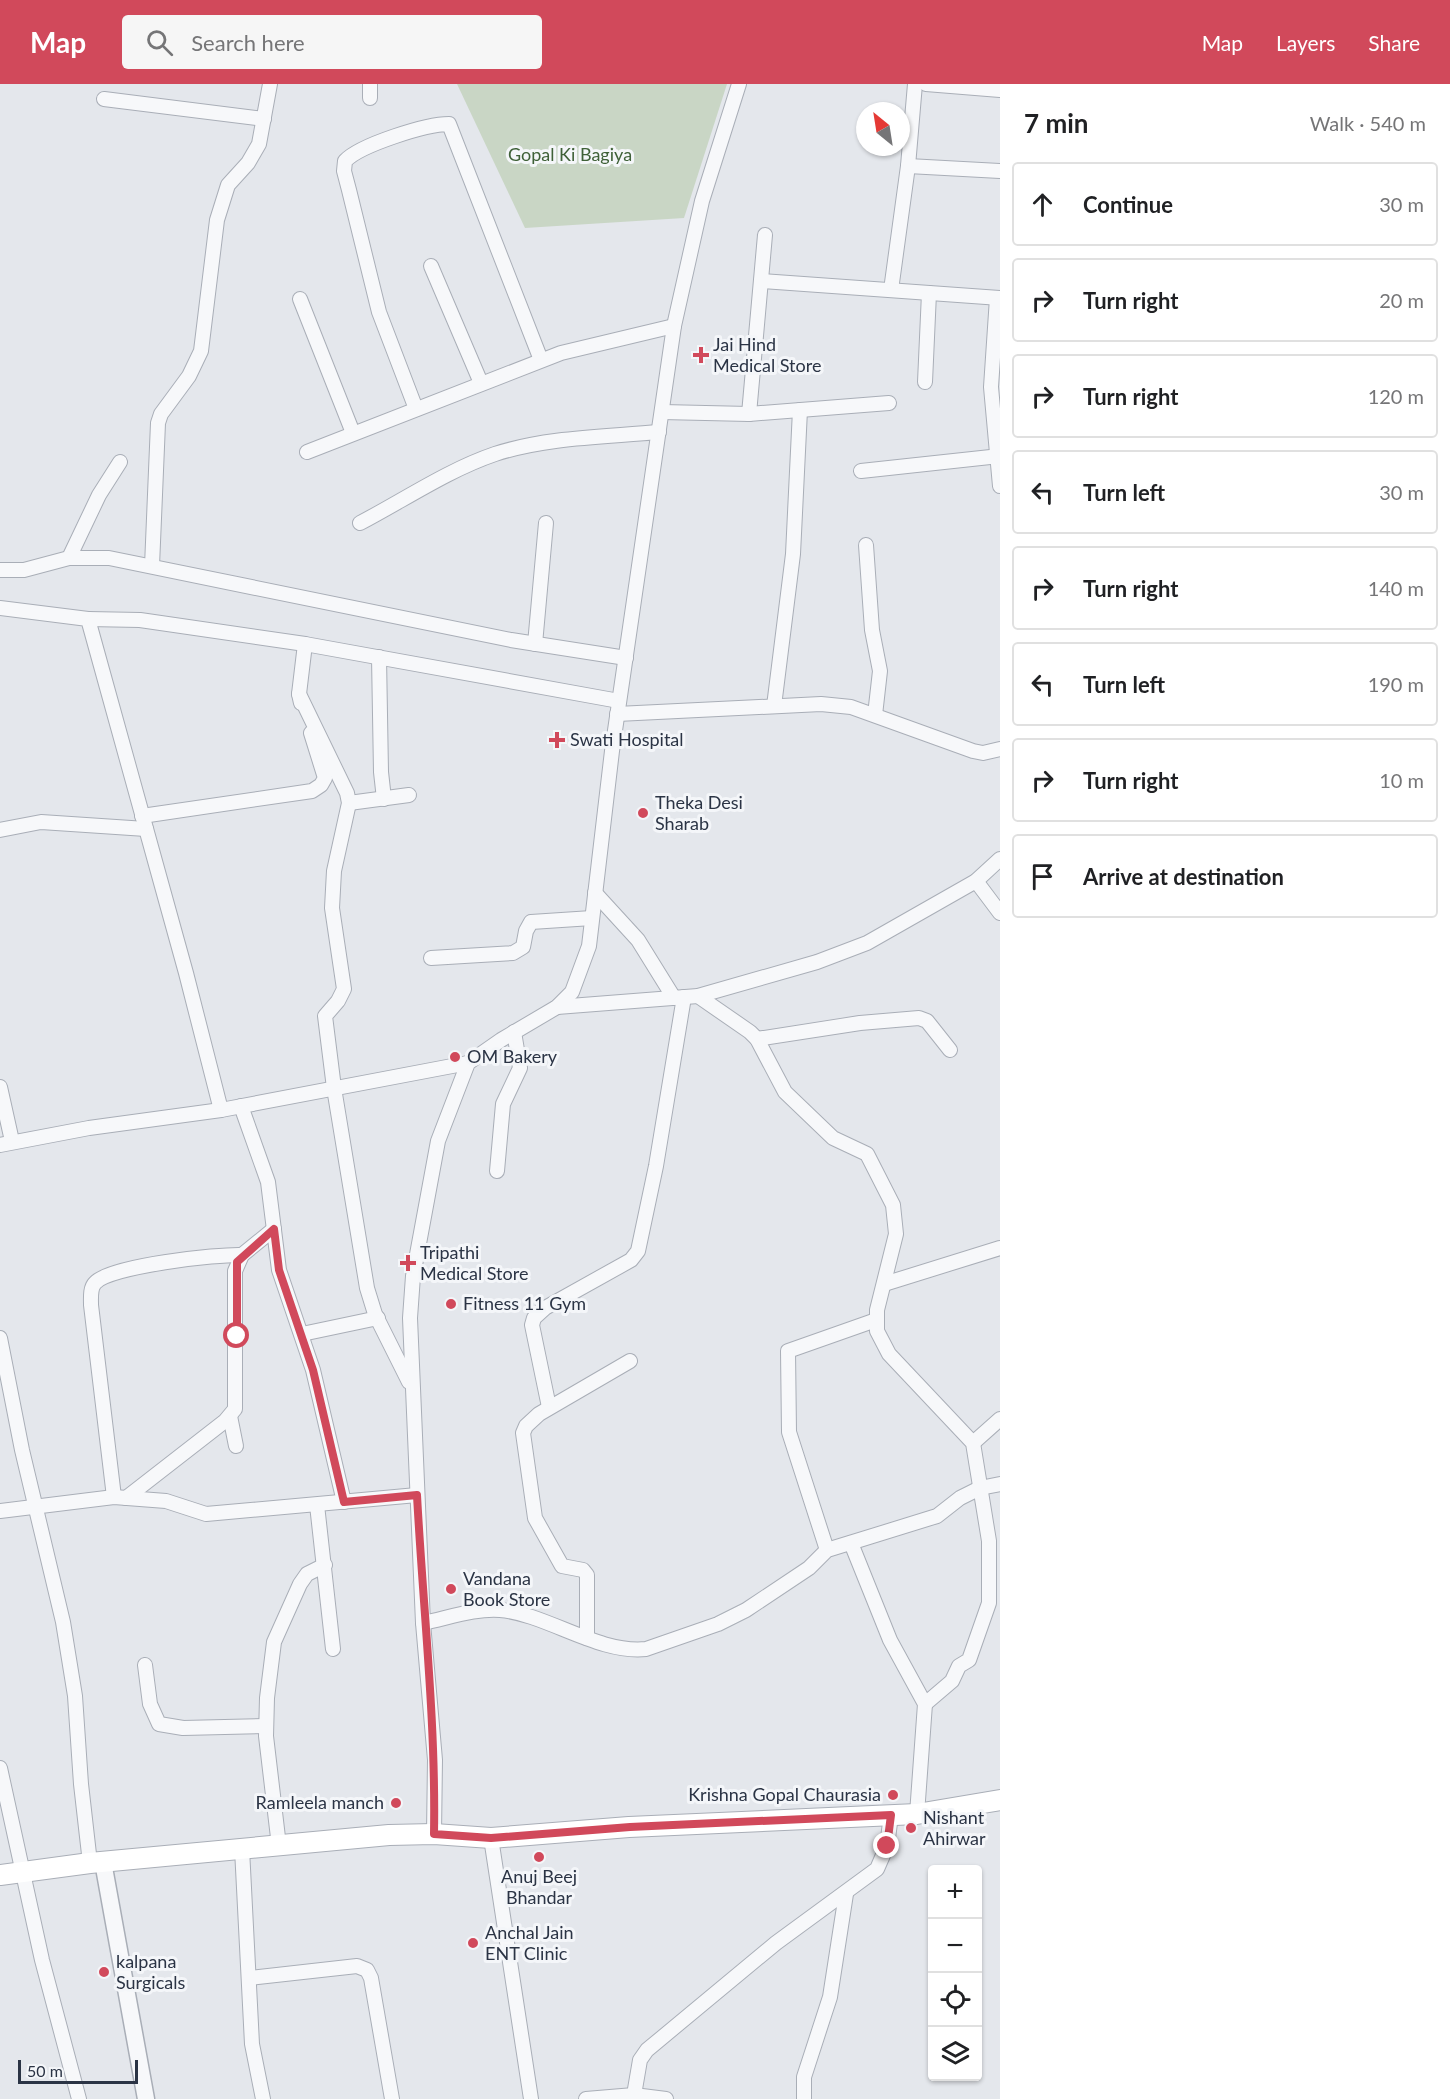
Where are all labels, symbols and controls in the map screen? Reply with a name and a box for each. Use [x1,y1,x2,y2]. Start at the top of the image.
search box [122,15,542,69]
text: Map [30,25,86,59]
icon: search [143,26,176,59]
text: Search here [191,29,305,56]
text: Map [1202,30,1243,55]
text: Layers [1276,30,1335,55]
text: Share [1368,30,1420,55]
north arrow [856,102,910,156]
text: 7 min [1024,107,1088,139]
text: Walk · 540 m [1310,111,1426,135]
park label: Gopal Ki Bagiya [508,143,632,165]
icon: ahead [1026,188,1059,221]
text: Continue [1083,191,1173,218]
text: 30 m [1379,192,1424,216]
icon: right [1026,284,1059,317]
text: Turn right [1083,287,1178,314]
text: 20 m [1379,288,1424,312]
place label: Jai Hind Medical Store [713,333,821,376]
marker: Jai Hind Medical Store [694,348,708,362]
icon: right [1026,380,1059,413]
text: Turn right [1083,383,1178,410]
text: 120 m [1368,384,1424,408]
icon: left [1026,476,1059,509]
text: Turn left [1083,479,1165,506]
text: 30 m [1379,480,1424,504]
icon: right [1026,572,1059,605]
text: Turn right [1083,575,1178,602]
text: 140 m [1368,576,1424,600]
icon: left [1026,668,1059,701]
text: Turn left [1083,671,1165,698]
text: 190 m [1368,672,1424,696]
place label: Swati Hospital [570,728,684,750]
marker: Swati Hospital [548,731,566,749]
icon: right [1026,764,1059,797]
text: Turn right [1083,767,1178,794]
text: 10 m [1379,768,1424,792]
place label: Theka Desi Sharab [655,791,743,834]
marker: Theka Desi Sharab [636,806,650,820]
icon: arrive [1026,860,1059,893]
text: Arrive at destination [1083,863,1284,890]
place label: OM Bakery [467,1045,558,1067]
marker: OM Bakery [448,1050,462,1064]
place label: Tripathi Medical Store [420,1241,528,1284]
marker: Tripathi Medical Store [401,1256,415,1270]
place label: Fitness 11 Gym [463,1292,586,1314]
marker: Fitness 11 Gym [444,1297,458,1311]
route start [223,1322,249,1348]
place label: Vandana Book Store [463,1567,550,1610]
marker: Vandana Book Store [444,1582,458,1596]
place label: Krishna Gopal Chaurasia [688,1783,881,1805]
marker: Krishna Gopal Chaurasia [886,1788,900,1802]
place label: Ramleela manch [256,1791,384,1813]
marker: Ramleela manch [389,1796,403,1810]
place label: Nishant Ahirwar [923,1806,986,1849]
marker: Nishant Ahirwar [904,1821,918,1835]
route end [873,1832,899,1858]
marker: Anuj Beej Bhandar [532,1850,546,1864]
place label: Anuj Beej Bhandar [501,1865,577,1908]
map controls [928,1865,982,2081]
button: + [928,1865,982,1919]
button: − [928,1919,982,1973]
place label: Anchal Jain ENT Clinic [485,1921,574,1964]
marker: Anchal Jain ENT Clinic [466,1936,480,1950]
place label: kalpana Surgicals [116,1950,185,1993]
marker: kalpana Surgicals [97,1965,111,1979]
button: locate [928,1973,982,2027]
button: layers [928,2027,982,2081]
scale bar [18,2057,138,2084]
text: 50 m [27,2061,63,2080]

